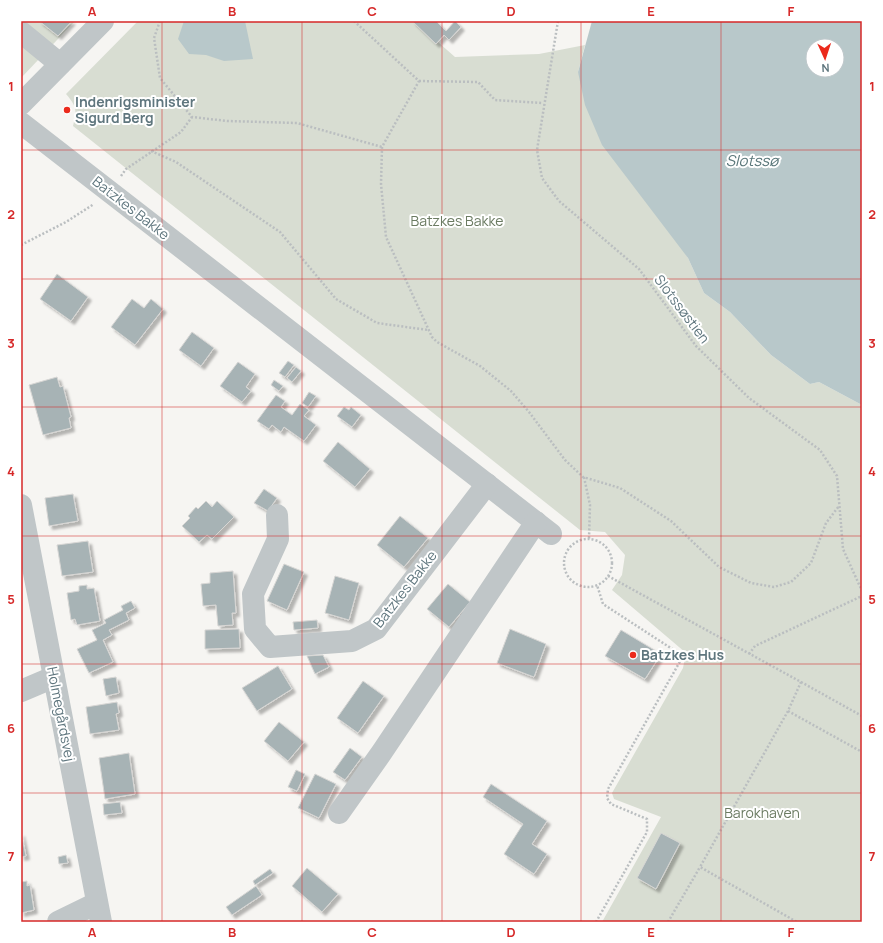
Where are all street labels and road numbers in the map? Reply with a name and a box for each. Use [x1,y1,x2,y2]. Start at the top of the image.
street label: Batzkes Bakke [89,172,174,244]
street label: Slotssøstien [650,271,714,347]
street label: Batzkes Bakke [369,546,441,631]
street label: Holmegårdsvej [43,665,80,763]

